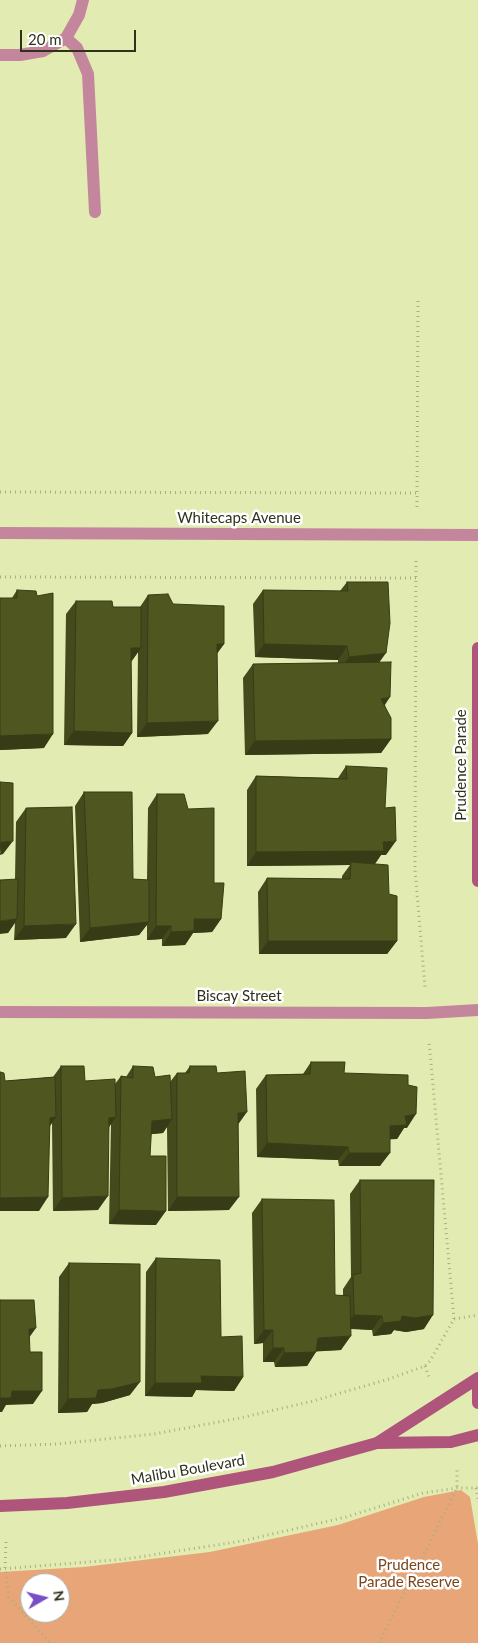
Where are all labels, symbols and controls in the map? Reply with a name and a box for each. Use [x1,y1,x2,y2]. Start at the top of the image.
scale bar [22,20,139,52]
text: 20 m [28,30,62,48]
street label: Whitecaps Avenue [177,509,301,527]
street label: Prudence Parade [452,709,470,821]
street label: Biscay Street [196,987,282,1005]
street label: Malibu Boulevard [130,1451,246,1489]
park label: Prudence Parade Reserve [358,1556,460,1591]
north arrow [20,1573,70,1623]
text: N [50,1589,69,1603]

